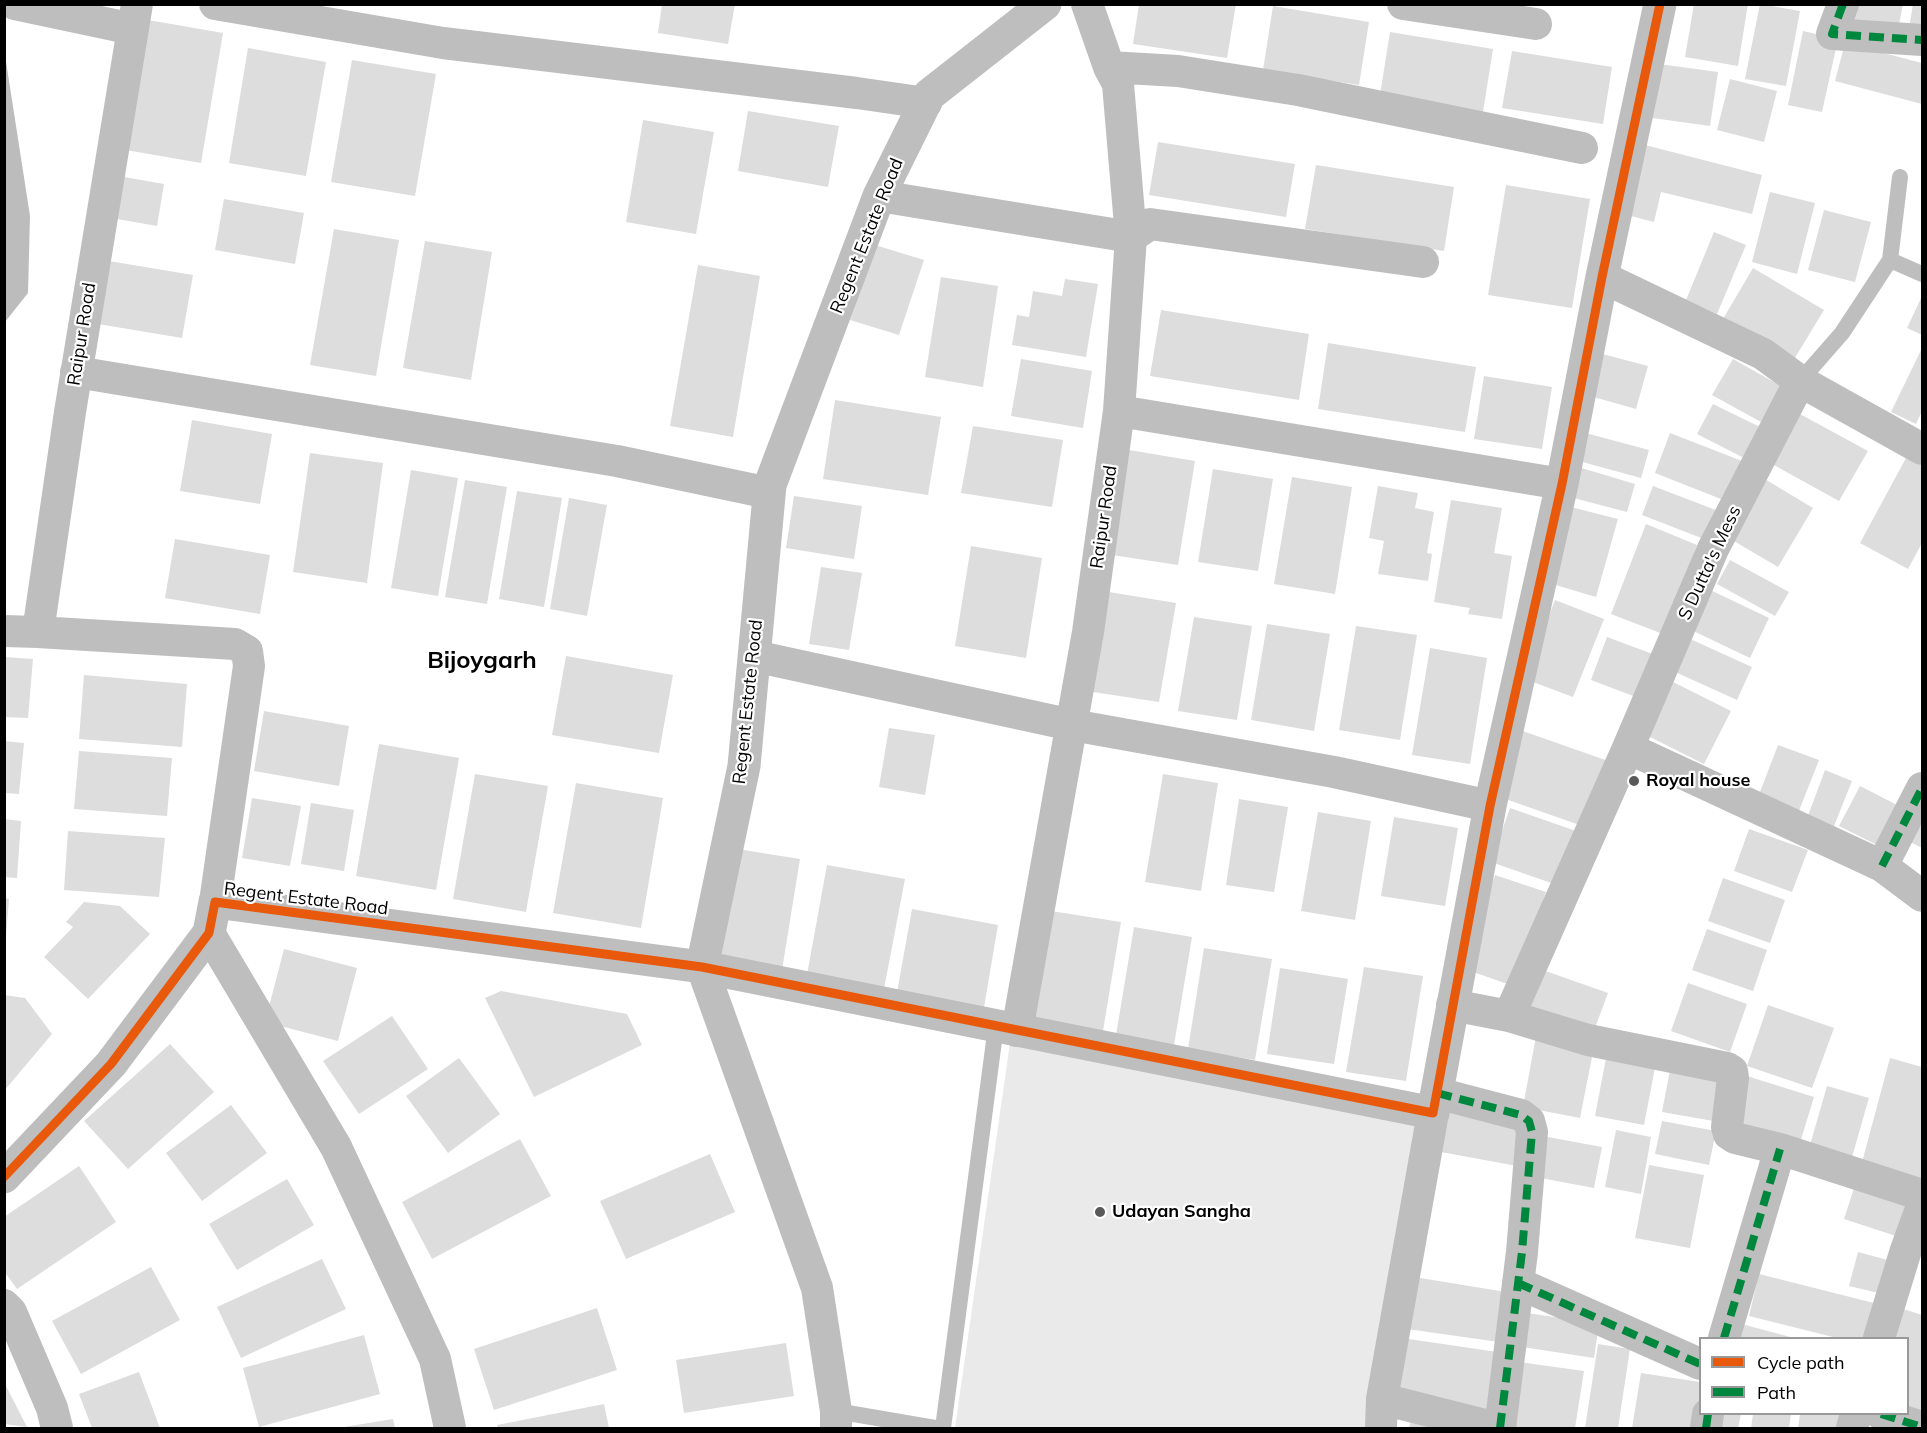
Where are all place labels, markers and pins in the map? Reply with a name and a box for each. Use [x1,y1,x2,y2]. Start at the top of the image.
place label: Royal house [1646,770,1750,792]
marker: Royal house [1627,774,1641,788]
place label: Udayan Sangha [1112,1201,1251,1223]
marker: Udayan Sangha [1093,1205,1107,1219]

